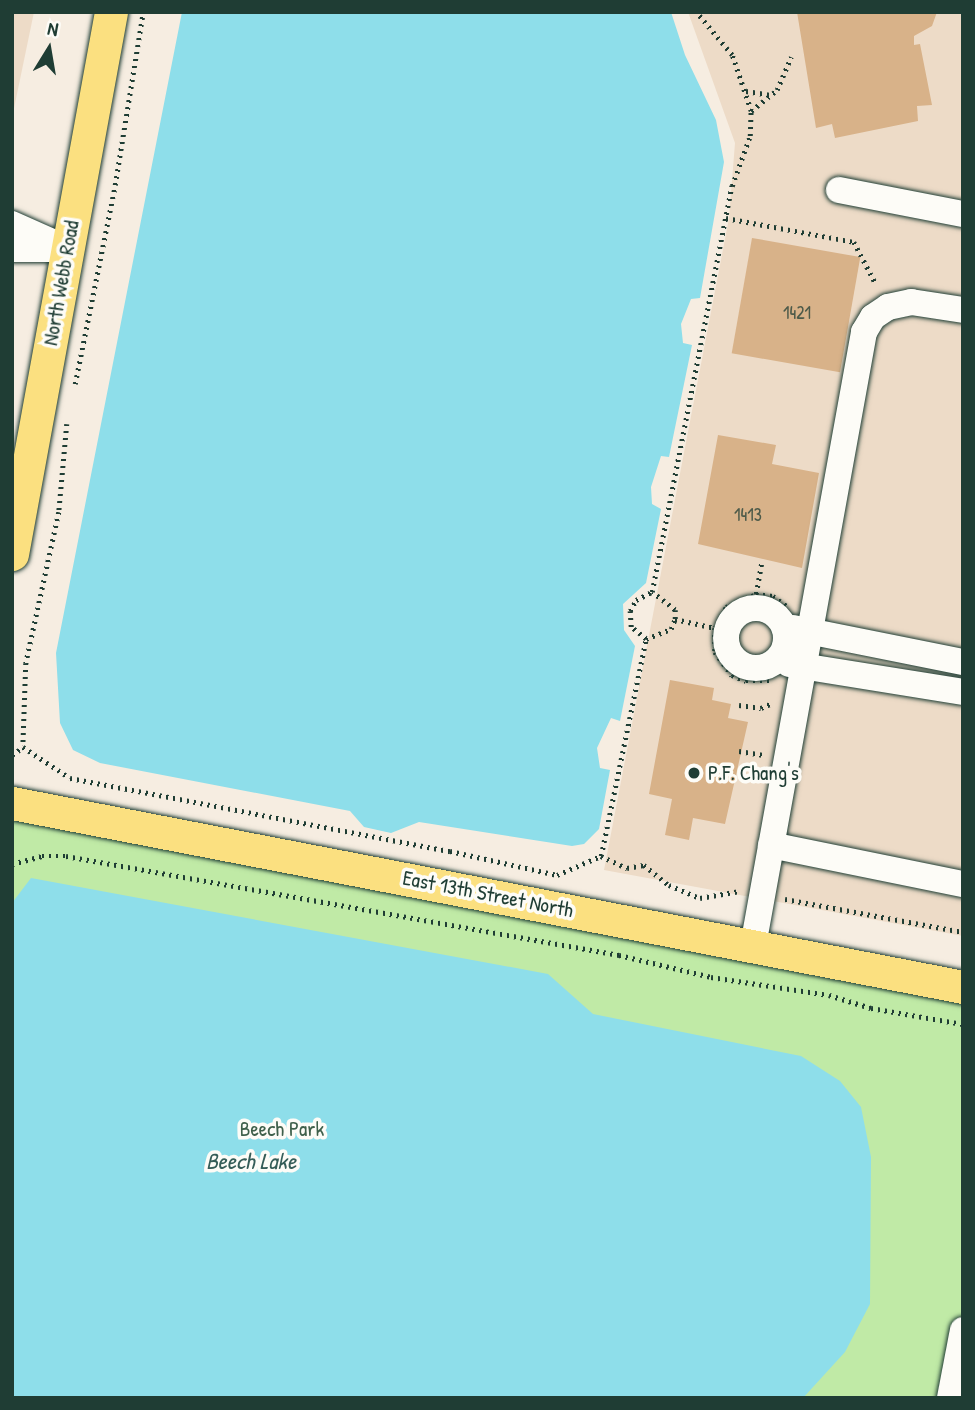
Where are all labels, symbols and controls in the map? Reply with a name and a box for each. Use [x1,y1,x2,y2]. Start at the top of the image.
north arrow [14,14,84,84]
text: N [46,15,60,42]
street label: North Webb Road [38,219,84,347]
house number: 1421 [783,302,811,324]
house number: 1413 [734,504,762,526]
place label: P.F. Chang's [708,760,799,786]
marker: P.F. Chang's [686,765,702,781]
street label: East 13th Street North [401,865,575,923]
park label: Beech Park [240,1116,324,1142]
water label: Beech Lake [206,1147,296,1175]

